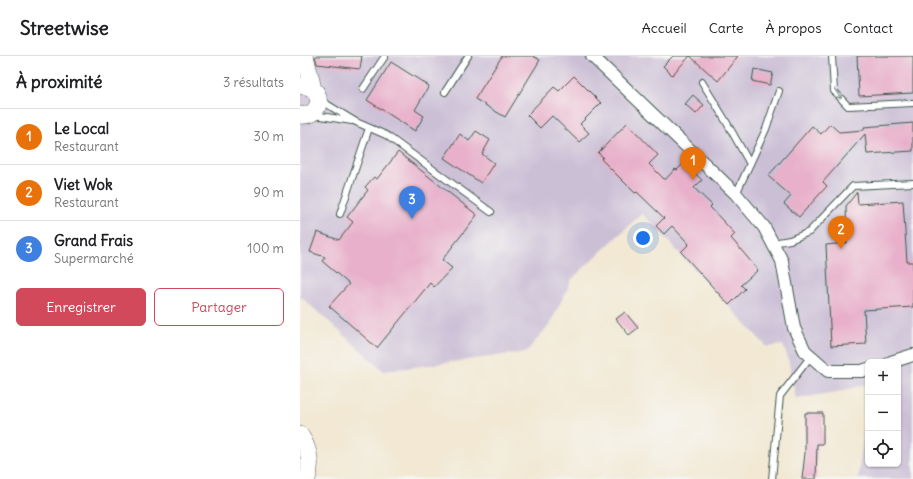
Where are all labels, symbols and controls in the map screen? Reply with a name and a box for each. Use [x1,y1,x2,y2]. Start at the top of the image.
text: Streetwise [20,16,109,40]
text: Accueil [642,19,687,37]
text: Carte [709,19,744,37]
text: À propos [766,19,822,37]
text: Contact [844,19,893,37]
text: À proximité [16,71,102,93]
text: 3 résultats [223,74,284,91]
one-way arrow [834,88,842,99]
text: Le Local [54,119,109,138]
text: 1 [26,128,32,145]
text: 30 m [254,128,284,145]
text: Restaurant [54,138,119,155]
pin: 1 [680,147,706,180]
text: Viet Wok [54,175,113,194]
text: 2 [25,184,33,201]
text: 90 m [253,184,284,201]
pin: 3 [399,186,425,219]
text: Restaurant [54,194,119,211]
pin: 2 [828,216,854,249]
your location [633,228,653,248]
text: Grand Frais [54,231,133,250]
text: 3 [25,240,33,257]
text: 100 m [247,240,284,257]
text: Supermarché [54,250,134,267]
button: Enregistrer [16,288,146,326]
button: Partager [154,288,284,326]
map controls [865,359,901,467]
button: + [865,359,901,395]
button: − [865,395,901,431]
button: locate [865,431,901,467]

